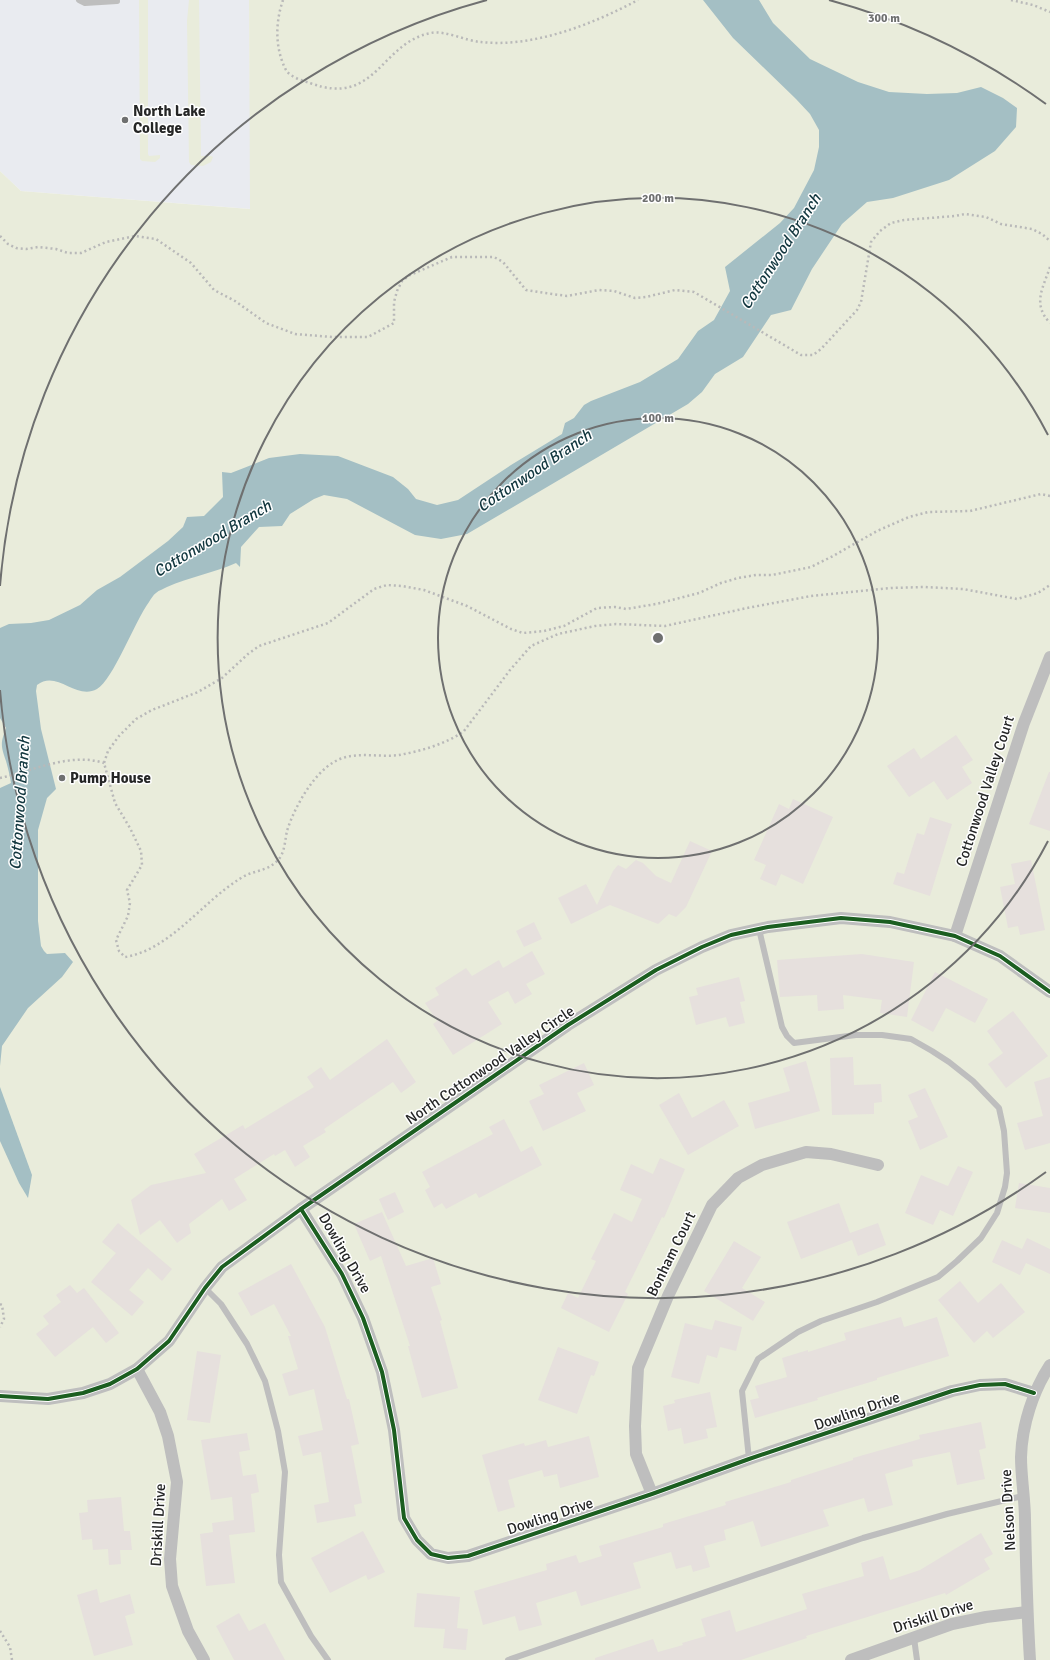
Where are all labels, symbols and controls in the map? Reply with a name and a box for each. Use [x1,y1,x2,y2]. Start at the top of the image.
text: 300 m [868,11,900,26]
place label: North Lake College [133,102,205,137]
marker: North Lake College [120,115,130,125]
water label: Cottonwood Branch [736,189,826,313]
text: 200 m [642,191,674,206]
text: 100 m [642,411,674,426]
water label: Cottonwood Branch [473,424,597,517]
water label: Cottonwood Branch [150,495,276,582]
centre of rings [651,631,665,645]
street label: Cottonwood Valley Court [952,713,1018,869]
water label: Cottonwood Branch [5,734,35,871]
place label: Pump House [70,769,151,787]
marker: Pump House [57,773,67,783]
street label: North Cottonwood Valley Circle [402,1002,578,1128]
street label: Bonham Court [643,1209,699,1299]
street label: Dowling Drive [315,1210,375,1296]
street label: Dowling Drive [812,1388,902,1434]
street label: Nelson Drive [997,1469,1019,1551]
street label: Driskill Drive [147,1483,169,1567]
street label: Dowling Drive [505,1494,595,1538]
street label: Driskill Drive [891,1595,975,1637]

